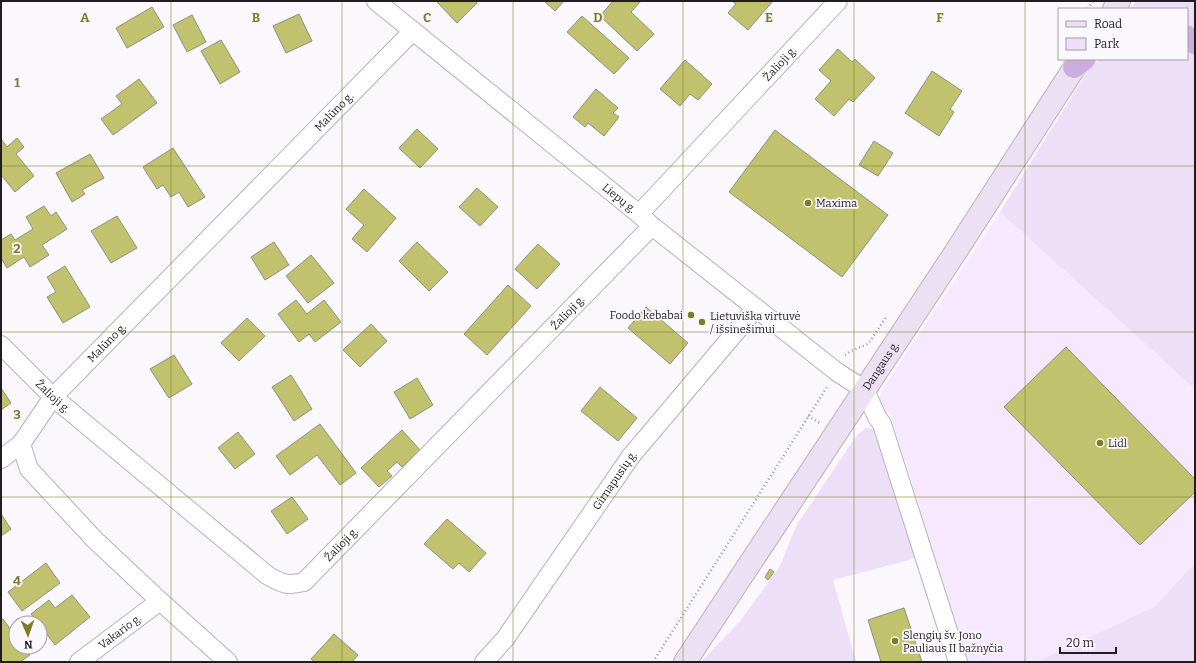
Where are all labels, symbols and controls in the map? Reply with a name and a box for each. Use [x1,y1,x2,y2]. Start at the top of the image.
legend [1058,8,1188,60]
text: A [80,10,90,25]
text: B [252,10,260,25]
text: C [423,10,431,25]
text: D [593,10,603,25]
text: E [765,10,773,25]
text: F [936,10,944,25]
text: Road [1094,17,1122,31]
text: Park [1094,37,1120,51]
street label: Žalioji g. [760,43,799,83]
text: 1 [14,75,20,90]
street label: Malūno g. [312,89,356,134]
street label: Liepų g. [600,181,639,215]
place label: Maxima [816,197,857,210]
marker: Maxima [803,198,813,208]
text: 2 [13,241,21,256]
street label: Žalioji g. [547,293,587,332]
place label: Foodo kebabai [610,309,684,322]
marker: Foodo kebabai [686,310,696,320]
place label: Lietuviška virtuvė / išsinešimui [710,310,801,336]
marker: Lietuviška virtuvė / išsinešimui [697,317,707,327]
street label: Malūno g. [85,320,129,365]
street label: Dangaus g. [860,339,901,392]
street label: Žalioji g. [33,376,73,415]
text: 3 [13,407,21,422]
place label: Lidl [1108,437,1127,450]
marker: Lidl [1095,438,1105,448]
street label: Girnapusių g. [590,448,639,512]
street label: Žalioji g. [321,524,361,564]
text: 4 [13,573,21,588]
street label: Vakario g. [96,611,144,651]
north arrow [8,615,48,655]
place label: Slengių šv. Jono Pauliaus II bažnyčia [903,629,1003,655]
scale bar [1060,629,1116,655]
marker: Slengių šv. Jono Pauliaus II bažnyčia [890,636,900,646]
text: 20 m [1066,636,1095,650]
text: N [23,638,33,651]

